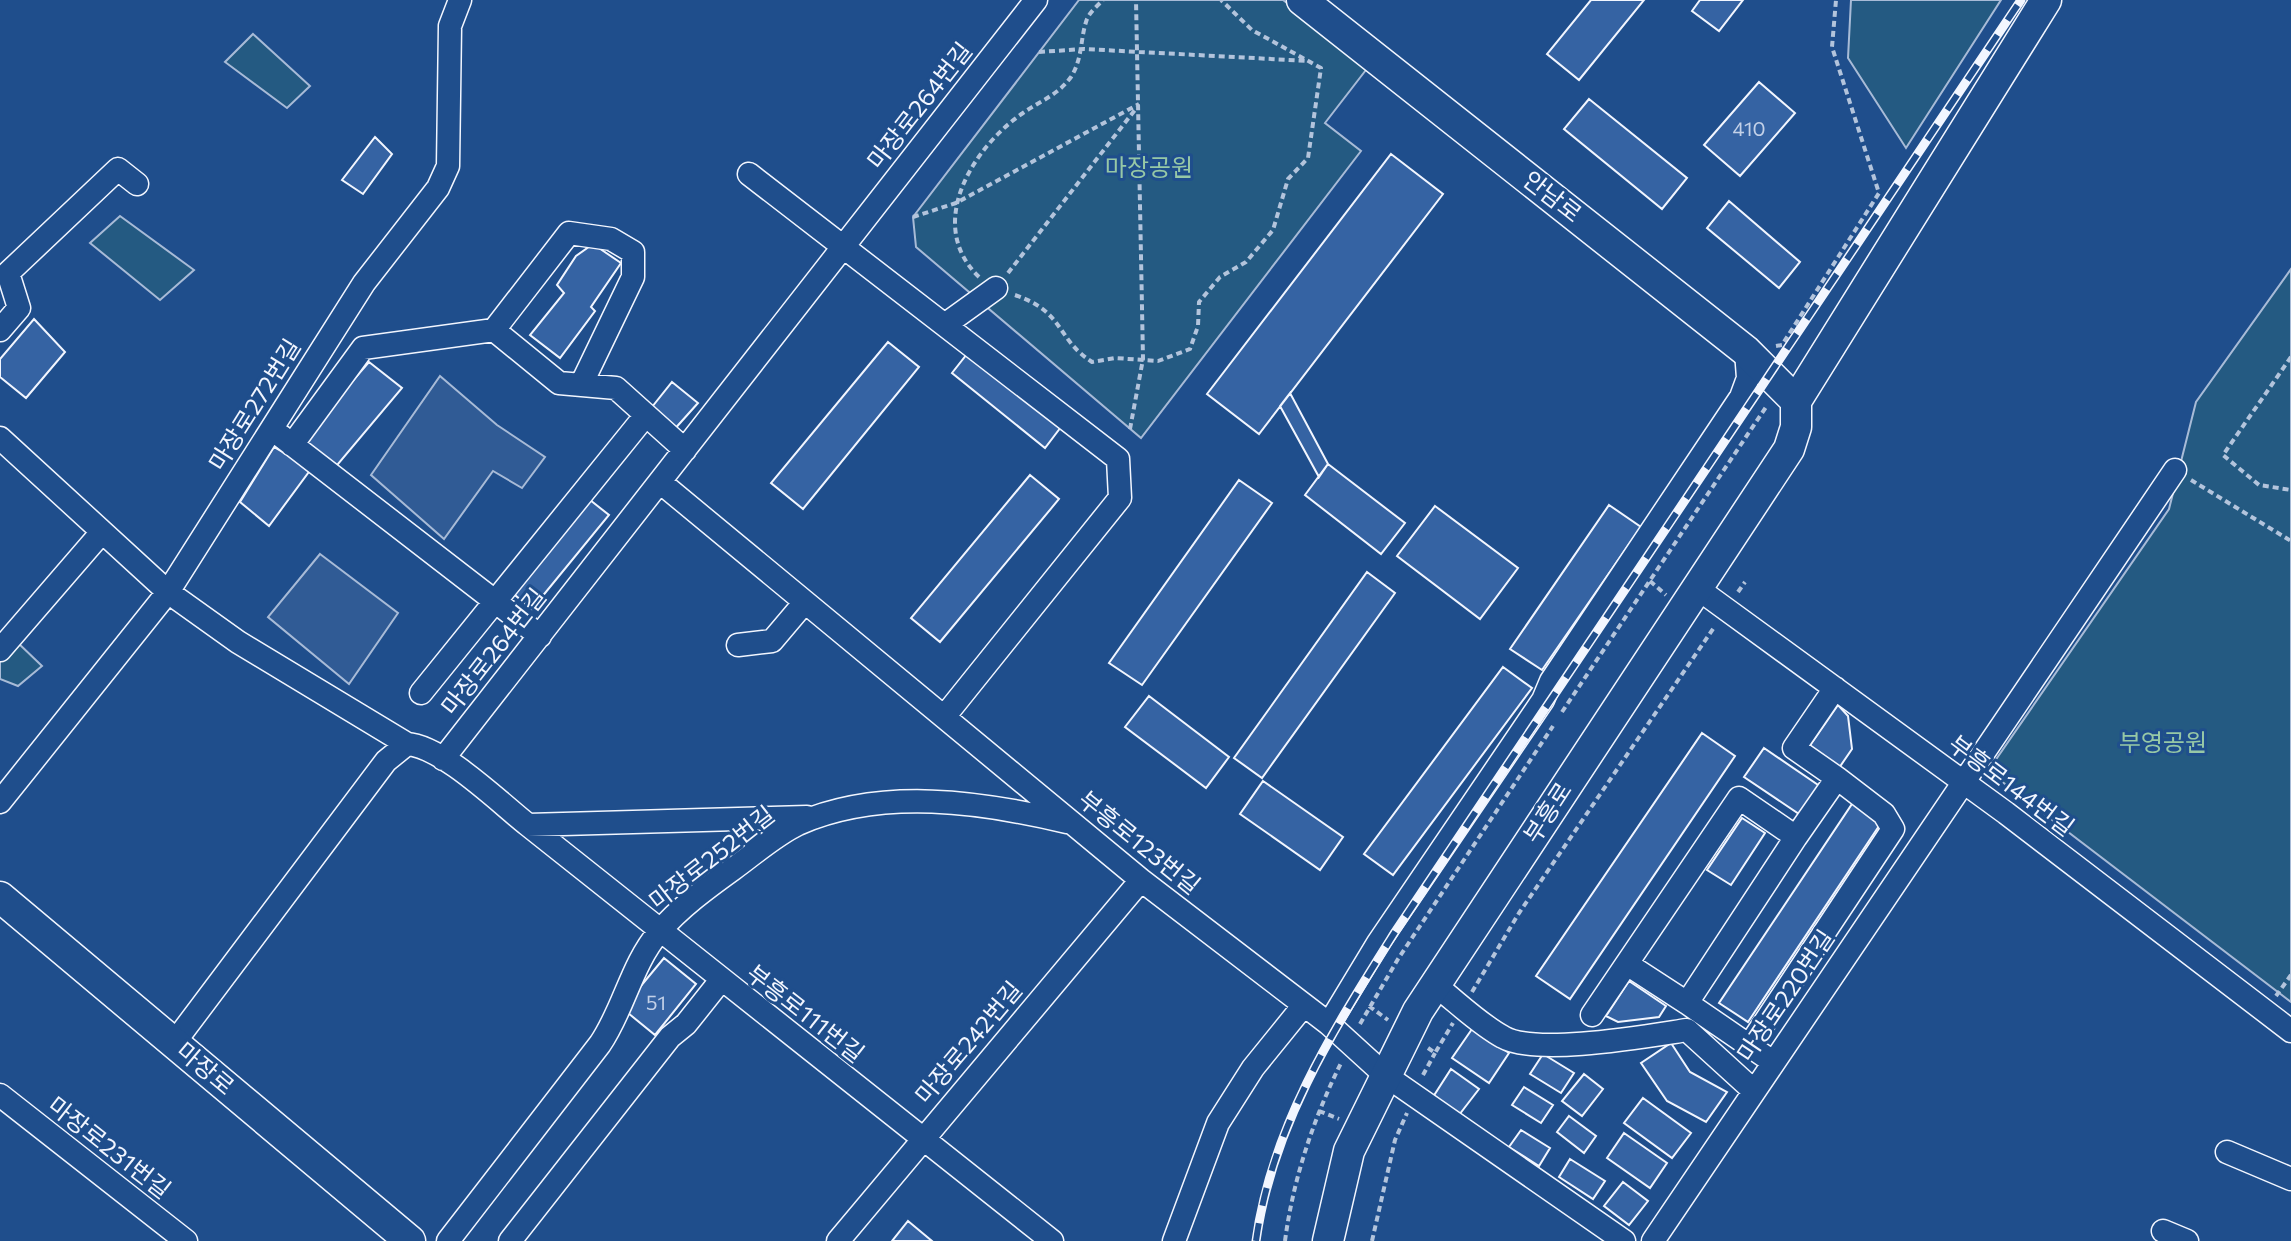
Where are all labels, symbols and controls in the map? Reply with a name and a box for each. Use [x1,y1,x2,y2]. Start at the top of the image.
street label: 마장로264번길 [860,36,977,174]
house number: 410 [1733,116,1766,140]
park label: 마장공원 [1105,152,1193,181]
street label: 안남로 [1518,164,1588,228]
street label: 마장로272번길 [202,333,306,475]
street label: 마장로264번길 [434,582,551,720]
park label: 부영공원 [2119,727,2207,756]
street label: 부흥로144번길 [1943,728,2080,841]
street label: 부흥로 [1517,777,1577,848]
street label: 부흥로123번길 [1073,784,1206,900]
street label: 마장로252번길 [643,799,779,915]
street label: 마장로220번길 [1730,924,1839,1067]
street label: 부흥로111번길 [741,958,870,1068]
street label: 마장로242번길 [908,975,1027,1109]
house number: 51 [646,990,666,1014]
street label: 마장로 [171,1035,241,1100]
street label: 마장로231번길 [43,1090,177,1204]

